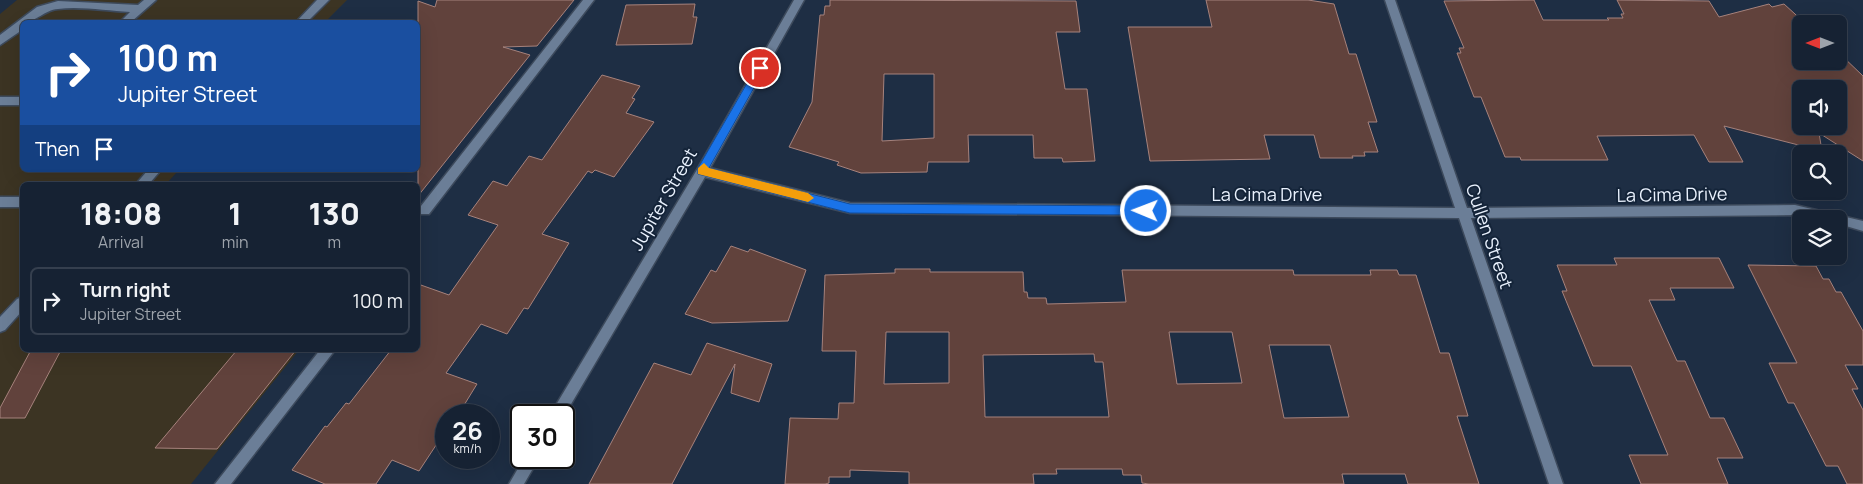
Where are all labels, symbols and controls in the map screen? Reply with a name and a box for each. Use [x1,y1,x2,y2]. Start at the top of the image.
north arrow [1792,15,1848,70]
map controls [1792,15,1847,265]
text: 100 m [118,34,218,82]
icon: right [35,40,100,105]
pin [739,47,781,89]
icon: arrive [746,54,774,82]
text: Jupiter Street [118,79,258,109]
button: sound [1792,80,1847,135]
icon: arrive [90,135,118,163]
text: Then [35,136,80,162]
street label: Jupiter Street [624,144,702,254]
button: search [1792,145,1847,200]
street label: Cullen Street [1461,180,1519,292]
street label: La Cima Drive [1616,181,1728,207]
street label: La Cima Drive [1212,182,1322,206]
position arrow [1119,184,1171,236]
text: 18:08 [80,193,162,234]
text: 1 [228,193,242,234]
text: 130 [308,193,360,234]
button: layers [1792,210,1847,265]
text: Arrival [98,231,144,253]
text: min [222,231,249,253]
text: m [327,231,341,253]
text: Turn right [80,277,170,303]
icon: right [37,287,65,315]
text: 100 m [352,288,403,314]
text: Jupiter Street [80,303,182,325]
speed limit sign: 30 [510,404,575,469]
text: 26 [452,413,483,448]
text: km/h [454,440,481,457]

